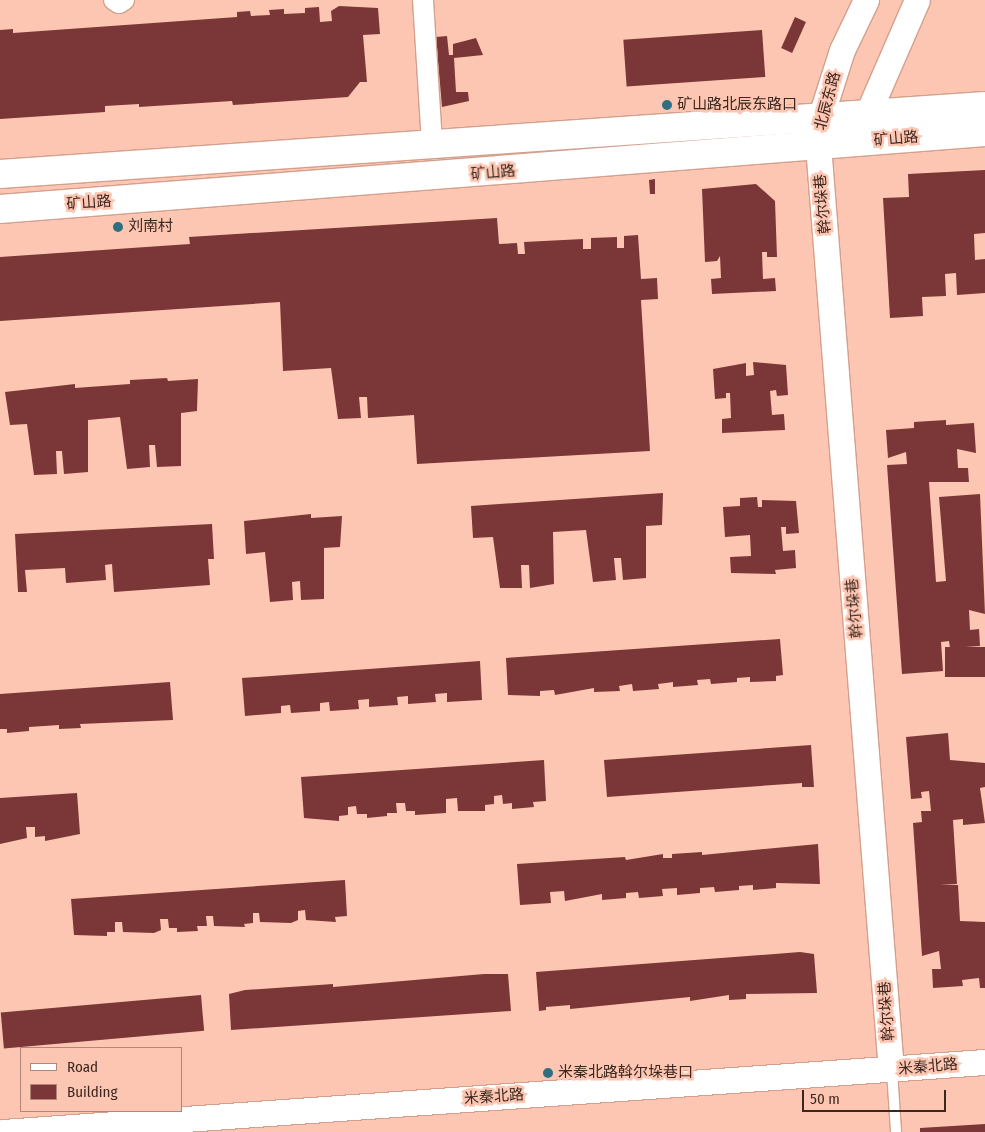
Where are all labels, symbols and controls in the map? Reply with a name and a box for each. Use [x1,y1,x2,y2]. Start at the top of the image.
street label: 北辰东路 [812,70,844,132]
place label: 矿山路北辰东路口 [677,96,797,114]
marker: 矿山路北辰东路口 [661,99,673,111]
street label: 矿山路 [873,128,919,150]
street label: 矿山路 [470,162,516,184]
street label: 幹尔垛巷 [811,173,835,235]
street label: 矿山路 [66,192,112,214]
place label: 刘南村 [128,218,173,236]
marker: 刘南村 [112,221,124,233]
street label: 幹尔垛巷 [843,577,867,639]
street label: 幹尔垛巷 [876,980,898,1042]
legend [20,1047,182,1112]
street label: 米秦北路 [897,1055,959,1079]
text: Road [67,1058,98,1076]
place label: 米秦北路斡尔垛巷口 [558,1064,693,1082]
marker: 米秦北路斡尔垛巷口 [542,1067,554,1079]
scale bar [805,1080,949,1112]
text: Building [67,1083,118,1101]
street label: 米秦北路 [463,1086,525,1108]
text: 50 m [810,1090,840,1108]

